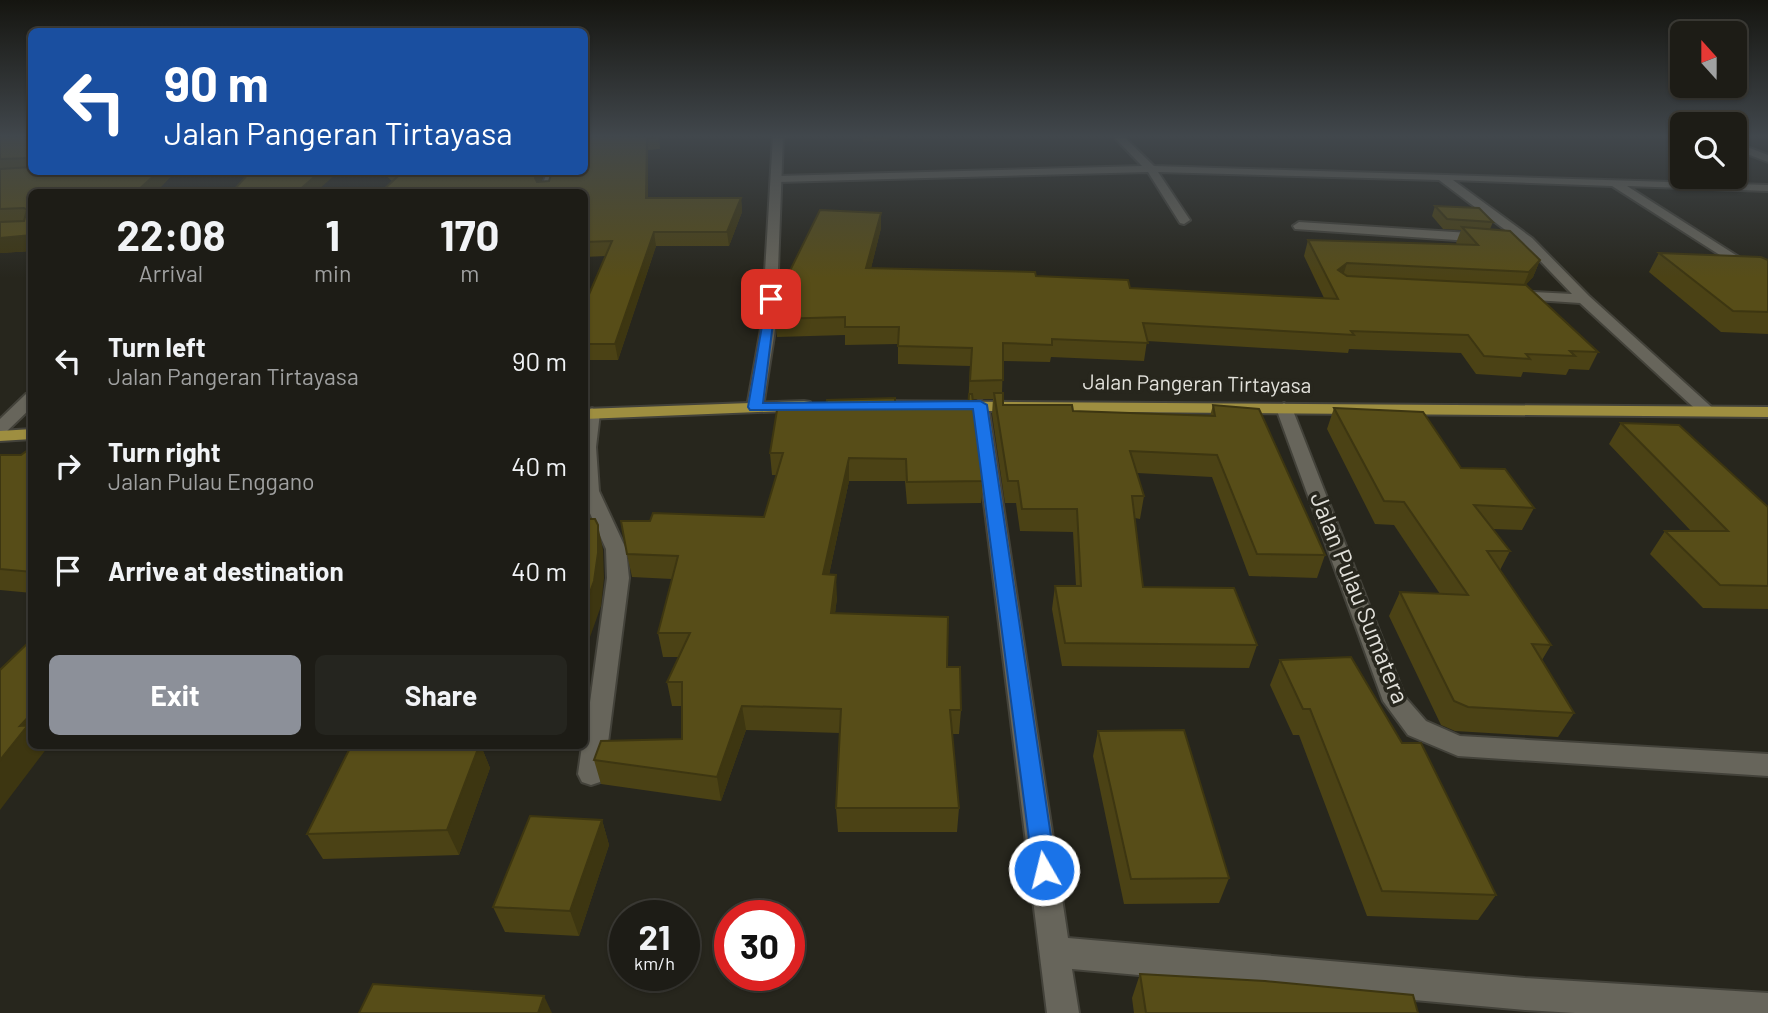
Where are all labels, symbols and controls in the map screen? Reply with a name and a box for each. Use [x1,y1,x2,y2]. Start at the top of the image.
north arrow [1670,21,1746,98]
map controls [1670,21,1747,189]
text: 90 m [164,53,269,112]
icon: left [49,56,140,147]
button: search [1670,112,1747,189]
text: Jalan Pangeran Tirtayasa [164,113,513,151]
text: 22:08 [117,209,226,259]
text: 1 [325,209,340,259]
text: 170 [440,209,499,259]
text: Arrival [139,259,203,287]
text: min [314,259,351,287]
text: m [460,259,479,287]
pin [741,269,801,329]
icon: arrive [752,280,790,318]
text: Turn left [108,331,206,362]
icon: left [49,342,87,380]
text: 90 m [512,345,567,376]
text: Jalan Pangeran Tirtayasa [108,362,359,390]
street label: Jalan Pangeran Tirtayasa [1082,368,1312,397]
text: Turn right [108,436,221,467]
icon: right [49,447,87,485]
text: 40 m [511,450,567,481]
text: Jalan Pulau Enggano [108,467,314,495]
street label: Jalan Pulau Sumatera [1305,488,1416,707]
icon: arrive [49,552,87,590]
text: Arrive at destination [108,555,344,586]
text: 40 m [511,555,567,586]
button: Exit [49,655,301,735]
button: Share [315,655,567,735]
position arrow [1007,833,1081,907]
speed limit sign: 30 [714,900,805,991]
text: 21 [639,915,670,957]
text: km/h [634,952,675,974]

